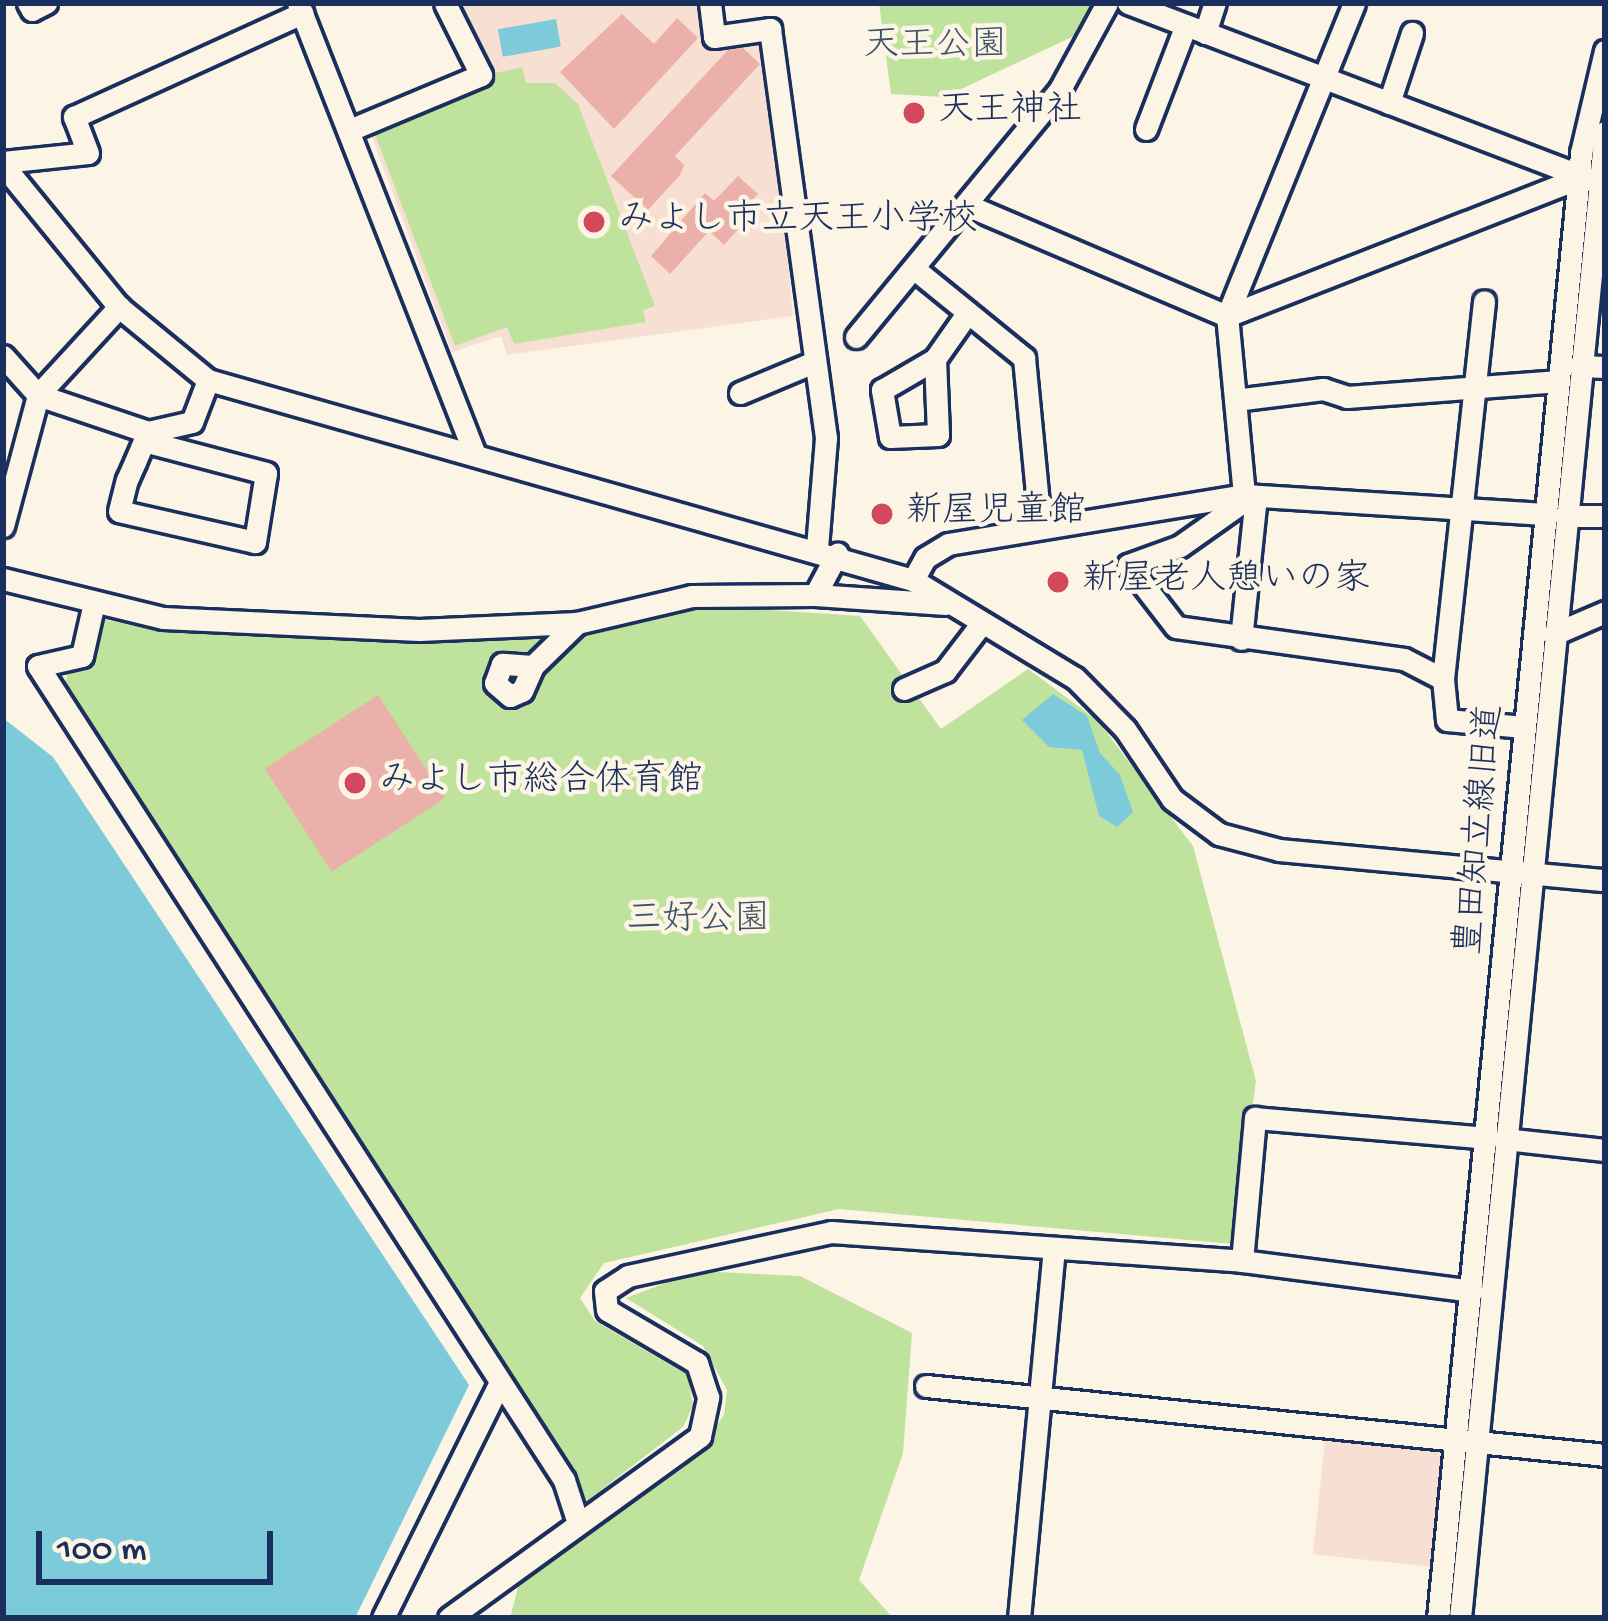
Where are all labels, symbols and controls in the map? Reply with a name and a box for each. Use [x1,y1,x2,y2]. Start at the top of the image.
park label: 天王公園 [863,26,1007,70]
place label: 天王神社 [938,91,1082,135]
marker: 天王神社 [901,100,927,126]
place label: みよし市立天王小学校 [618,200,978,244]
marker: みよし市立天王小学校 [581,209,607,235]
place label: 新屋児童館 [906,492,1086,536]
marker: 新屋児童館 [869,501,895,527]
place label: 新屋老人憩いの家 [1082,560,1370,604]
marker: 新屋老人憩いの家 [1045,569,1071,595]
street label: 豊田知立線旧道 [1450,703,1514,957]
place label: みよし市総合体育館 [379,761,703,805]
marker: みよし市総合体育館 [342,770,368,796]
park label: 三好公園 [626,900,770,944]
scale bar [42,1507,279,1581]
text: 100 m [57,1530,147,1573]

